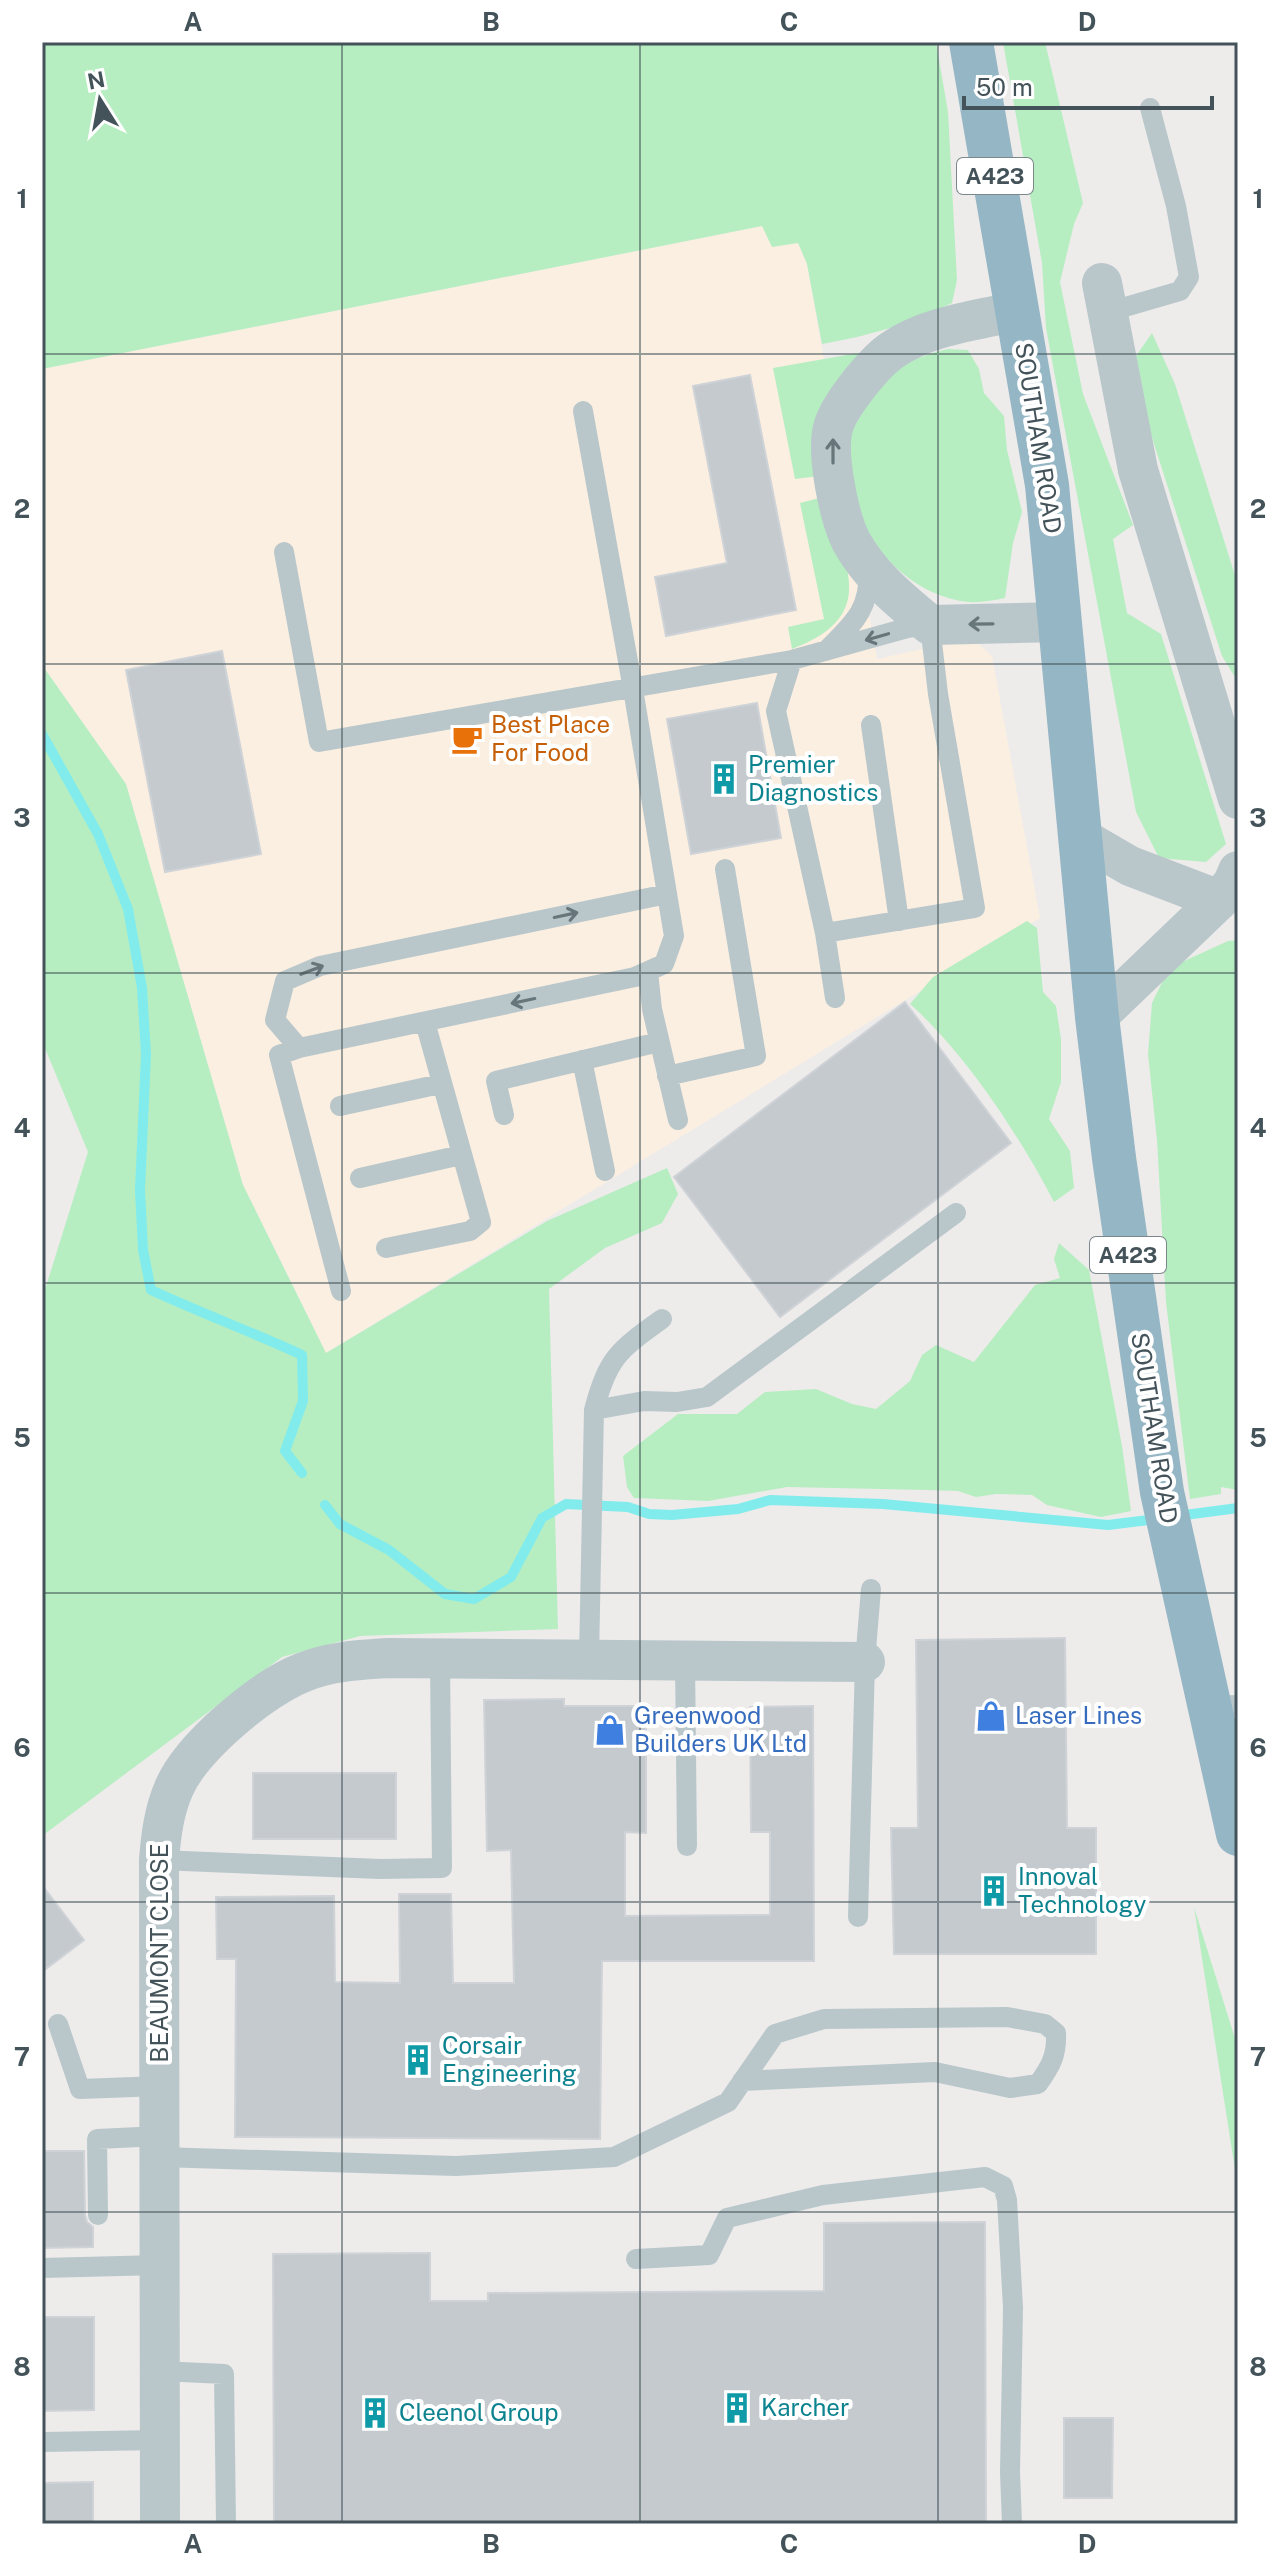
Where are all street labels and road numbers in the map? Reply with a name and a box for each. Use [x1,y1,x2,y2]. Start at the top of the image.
road number: A423 [957,158,1033,194]
street label: SOUTHAM ROAD [1010,340,1068,535]
road number: A423 [1090,1237,1166,1273]
street label: SOUTHAM ROAD [1126,1330,1184,1525]
street label: BEAUMONT CLOSE [145,1843,173,2063]

